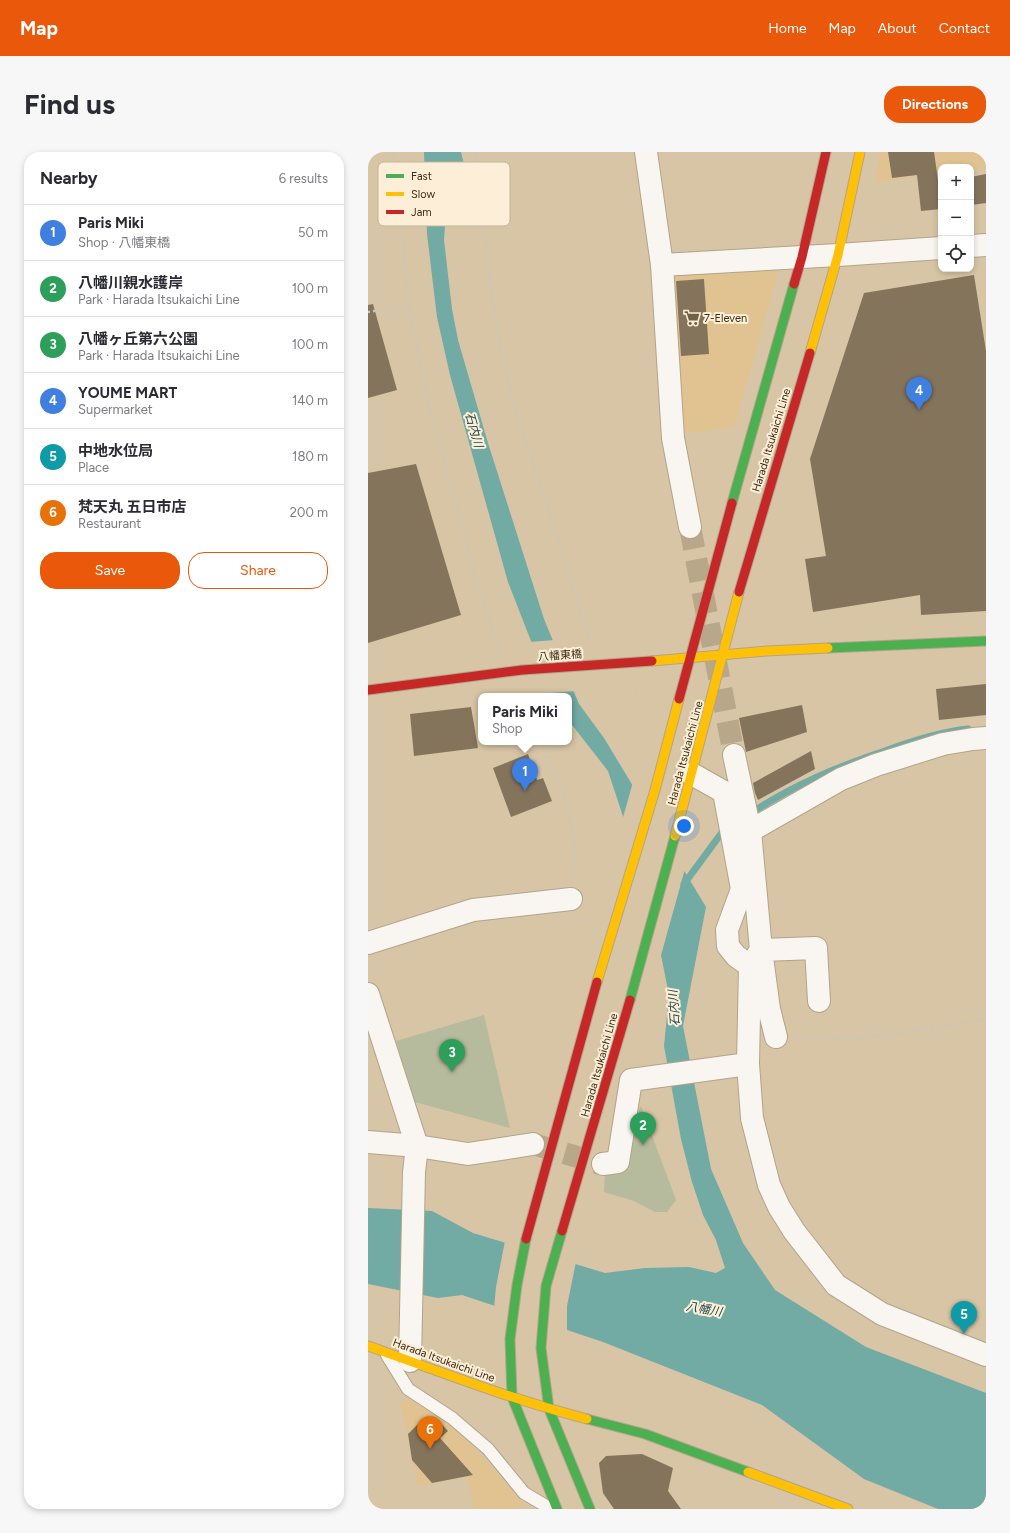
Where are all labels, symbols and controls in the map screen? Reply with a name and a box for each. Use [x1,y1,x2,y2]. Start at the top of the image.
text: Map [20,17,58,40]
text: Home [768,20,807,37]
text: Map [829,20,856,37]
text: About [878,20,917,37]
text: Contact [939,20,990,37]
button: Directions [884,86,986,123]
text: Find us [24,87,115,121]
legend [378,162,510,226]
map controls [938,164,974,272]
button: + [938,164,974,200]
text: Nearby [40,168,98,188]
text: Fast [411,170,432,183]
text: 6 results [279,171,328,186]
text: Slow [411,188,435,201]
button: − [938,200,974,236]
text: Jam [411,206,432,219]
text: Paris Miki [78,214,144,232]
text: 1 [50,225,56,240]
text: 50 m [298,225,328,240]
text: Shop · 八幡東橋 [78,235,170,250]
button: locate [938,236,974,272]
text: 八幡川親水護岸 [78,274,183,292]
text: 2 [49,281,57,296]
text: 100 m [292,281,328,296]
text: Park · Harada Itsukaichi Line [78,292,240,307]
supermarket icon: 7-Eleven [683,309,701,327]
place label: 7-Eleven [704,312,747,325]
text: 八幡ヶ丘第六公園 [78,330,198,348]
text: 3 [49,337,57,352]
text: 100 m [292,337,328,352]
text: Park · Harada Itsukaichi Line [78,348,240,363]
pin: 4 [906,377,932,410]
text: YOUME MART [78,384,177,402]
street label: Harada Itsukaichi Line [750,387,793,493]
text: 4 [49,393,57,408]
text: 140 m [292,393,328,408]
text: Supermarket [78,402,153,417]
water label: 石内川 [462,411,486,451]
text: 中地水位局 [78,442,153,460]
text: 5 [49,449,57,464]
text: 180 m [292,449,328,464]
text: Place [78,460,109,475]
text: 梵天丸 五日市店 [78,498,187,516]
text: 6 [49,505,57,520]
text: 200 m [290,505,328,520]
text: Restaurant [78,516,141,531]
button: Save [40,552,180,589]
button: Share [188,552,328,589]
street label: 八幡東橋 [538,647,582,664]
popup [478,693,572,745]
street label: Harada Itsukaichi Line [665,700,706,807]
text: Paris Miki [492,703,558,721]
text: Shop [492,721,523,736]
pin: 1 [512,758,538,791]
your location [674,816,694,836]
water label: 石内川 [666,988,682,1026]
street label: Harada Itsukaichi Line [578,1012,621,1119]
pin: 3 [439,1039,465,1072]
pin: 2 [630,1112,656,1145]
water label: 八幡川 [685,1299,725,1319]
pin: 5 [951,1301,977,1334]
street label: Harada Itsukaichi Line [391,1336,497,1385]
pin: 6 [417,1416,443,1449]

